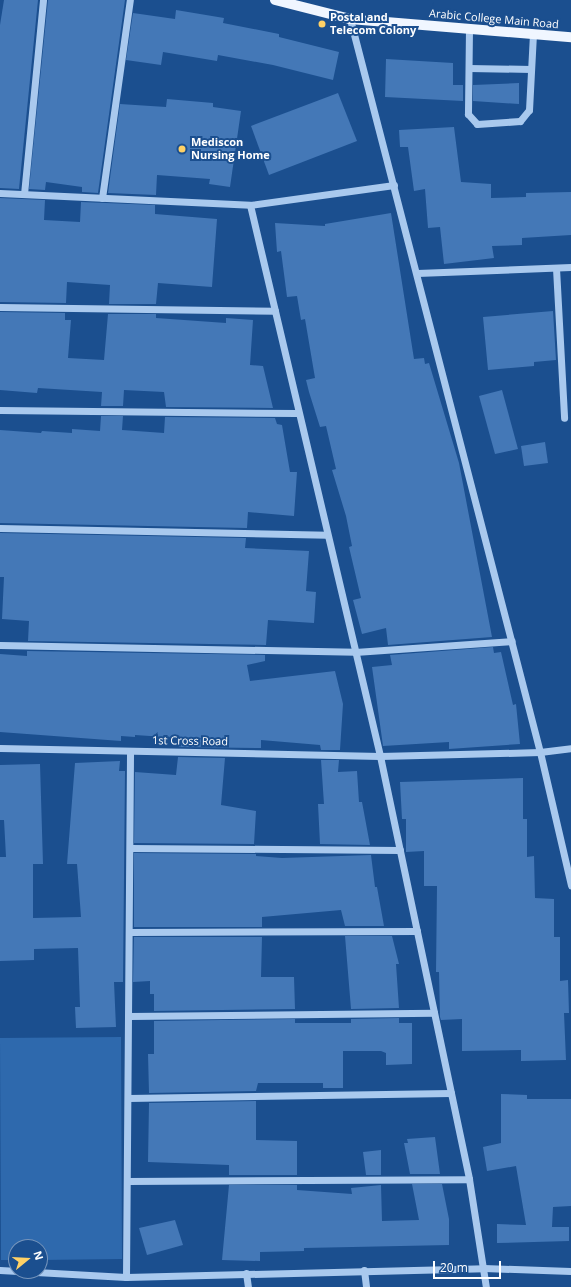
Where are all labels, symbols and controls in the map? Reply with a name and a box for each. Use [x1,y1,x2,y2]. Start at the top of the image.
street label: Arabic College Main Road [429,7,559,31]
place label: Postal and Telecom Colony [330,11,416,37]
marker: Postal and Telecom Colony [317,19,327,29]
place label: Mediscon Nursing Home [191,136,270,162]
marker: Mediscon Nursing Home [176,143,188,155]
street label: 1st Cross Road [152,734,228,748]
north arrow [8,1239,48,1279]
text: N [30,1249,47,1262]
scale bar [435,1253,503,1279]
text: 20 m [440,1259,468,1276]

